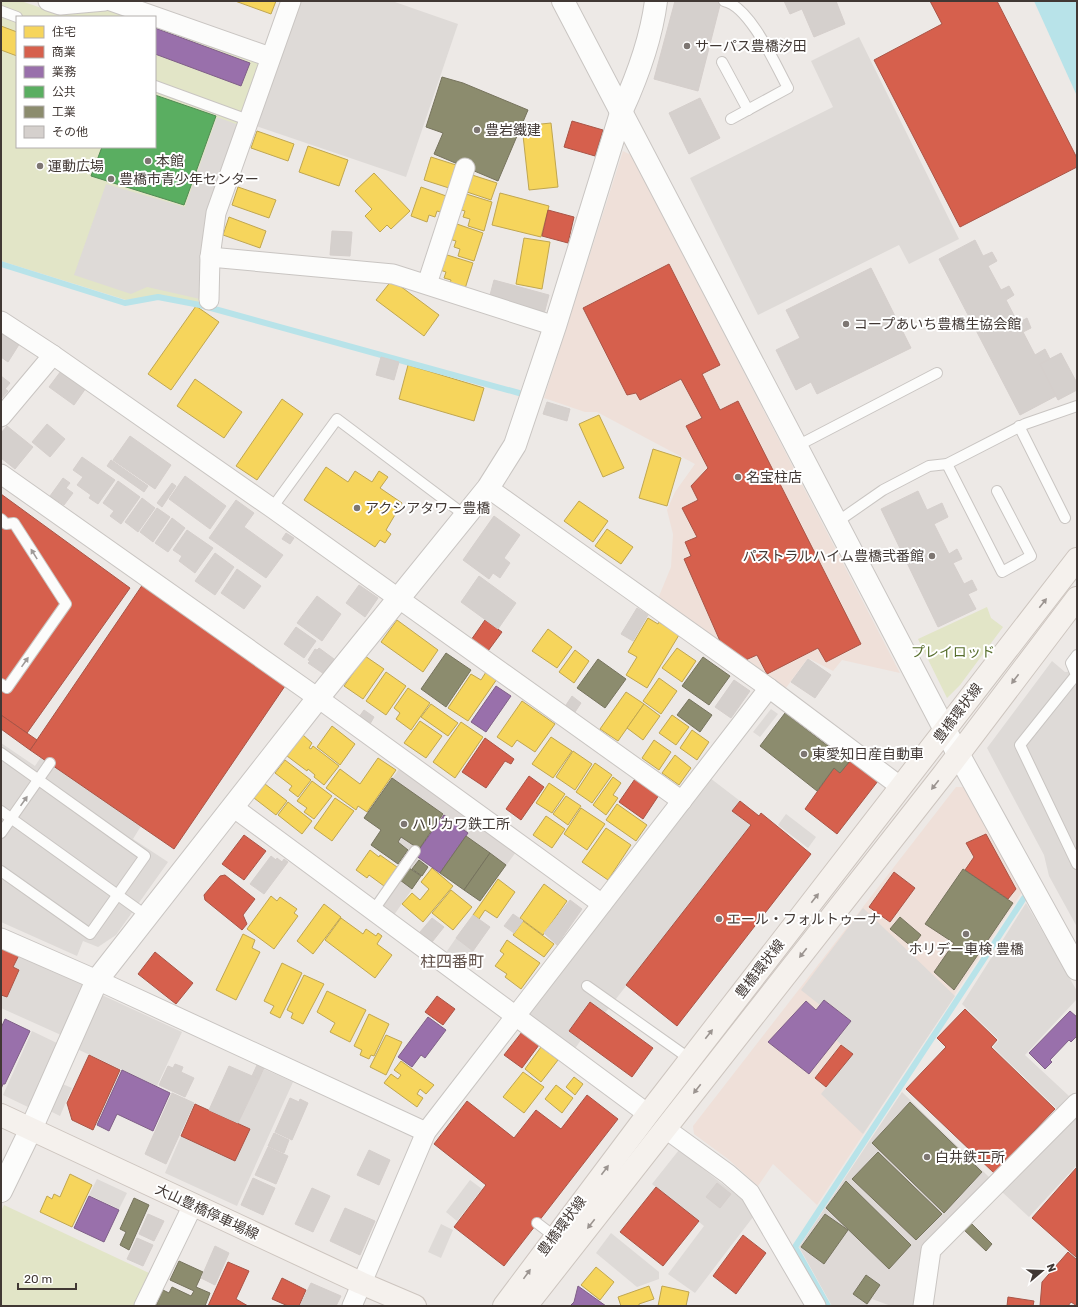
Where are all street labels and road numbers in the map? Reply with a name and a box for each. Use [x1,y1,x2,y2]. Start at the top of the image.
street label: 豊橋環状線 [930,680,986,746]
street label: 豊橋環状線 [732,936,788,1002]
street label: 大山豊橋停車場線 [153,1181,261,1243]
street label: 豊橋環状線 [534,1193,590,1259]

